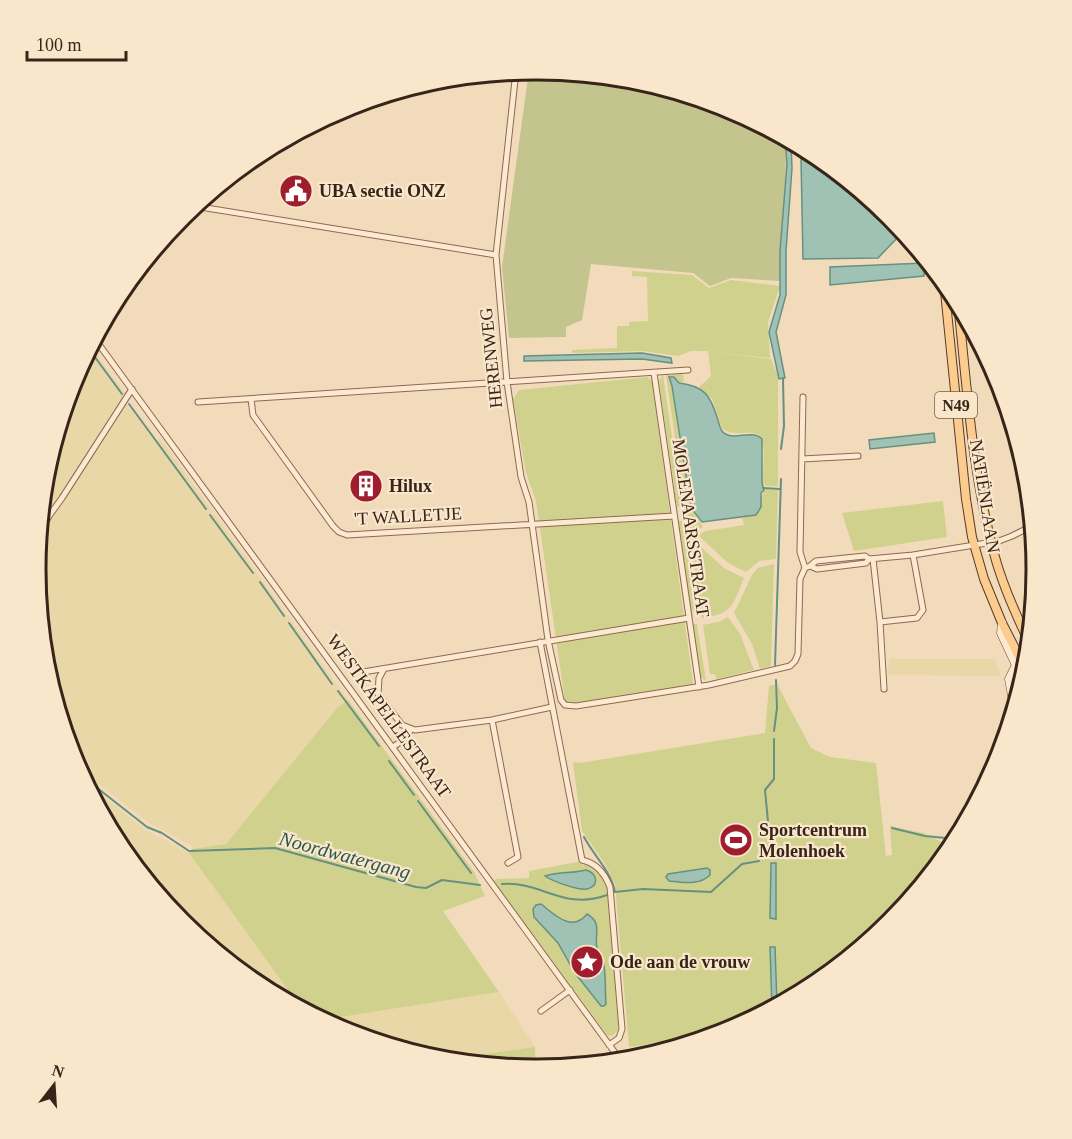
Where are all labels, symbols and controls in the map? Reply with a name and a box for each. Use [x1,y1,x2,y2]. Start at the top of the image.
scale bar [27,24,126,62]
text: 100 m [36,35,82,55]
public building icon: UBA sectie ONZ [278,173,314,209]
place label: UBA sectie ONZ [319,181,446,201]
street label: HERENWEG [476,307,506,409]
road number: N49 [935,392,977,418]
street label: MOLENAARSSTRAAT [669,437,713,619]
street label: NATIËNLAAN [966,438,1004,554]
building icon: Hilux [348,468,384,504]
place label: Hilux [389,476,432,496]
street label: 'T WALLETJE [354,503,462,529]
street label: WESTKAPELLESTRAAT [323,630,455,802]
place label: Sportcentrum Molenhoek [759,820,867,861]
sports icon: Sportcentrum Molenhoek [718,822,754,858]
water label: Noordwatergang [276,827,413,884]
place icon: Ode aan de vrouw [569,944,605,980]
place label: Ode aan de vrouw [610,952,750,972]
north arrow [24,1055,84,1115]
text: N [50,1061,67,1081]

